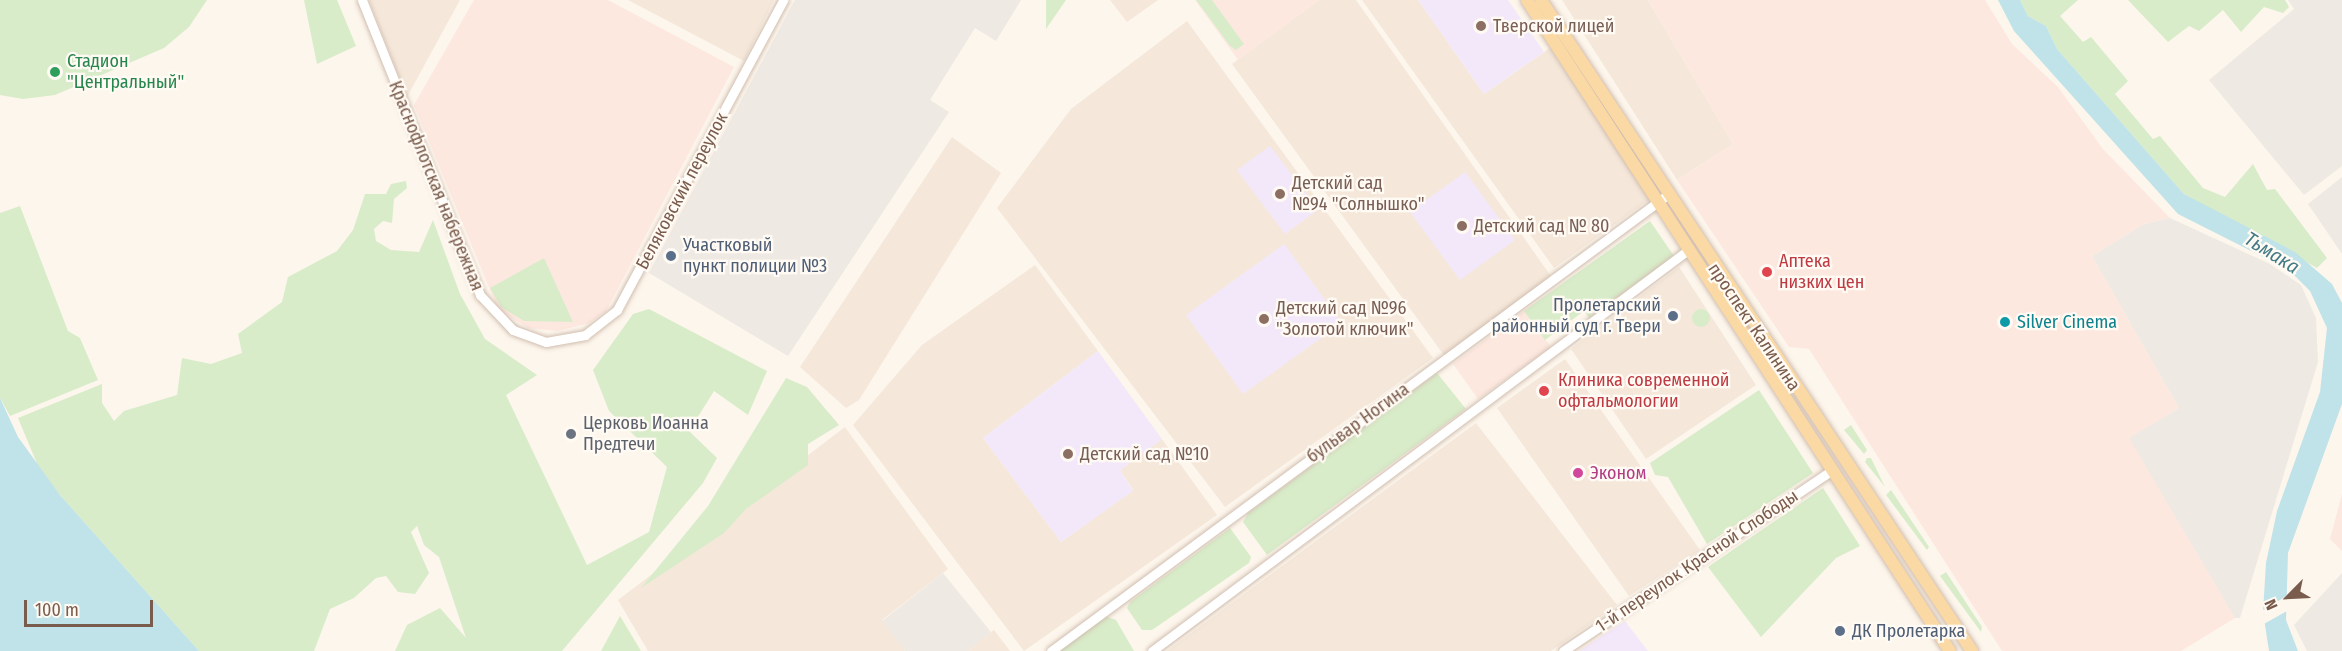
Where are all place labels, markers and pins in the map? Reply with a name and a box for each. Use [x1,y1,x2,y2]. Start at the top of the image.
place label: Тверской лицей [1493,15,1614,37]
marker: Тверской лицей [1474,19,1488,33]
place label: Стадион "Центральный" [67,51,184,94]
marker: Стадион "Центральный" [48,65,62,79]
place label: Детский сад №94 "Солнышко" [1292,173,1425,216]
marker: Детский сад №94 "Солнышко" [1273,187,1287,201]
place label: Детский сад № 80 [1474,215,1609,237]
marker: Детский сад № 80 [1455,219,1469,233]
place label: Участковый пункт полиции №3 [683,235,827,278]
marker: Участковый пункт полиции №3 [664,249,678,263]
place label: Аптека низких цен [1779,251,1864,294]
marker: Аптека низких цен [1760,265,1774,279]
place label: Пролетарский районный суд г. Твери [1492,295,1661,338]
place label: Детский сад №96 "Золотой ключик" [1276,298,1413,340]
marker: Пролетарский районный суд г. Твери [1666,309,1680,323]
place label: Silver Cinema [2017,311,2117,333]
marker: Детский сад №96 "Золотой ключик" [1257,312,1271,326]
marker: Silver Cinema [1998,315,2012,329]
place label: Клиника современной офтальмологии [1558,370,1730,412]
marker: Клиника современной офтальмологии [1535,382,1553,400]
place label: Церковь Иоанна Предтечи [583,413,709,456]
marker: Церковь Иоанна Предтечи [564,427,578,441]
place label: Детский сад №10 [1080,443,1209,465]
marker: Детский сад №10 [1061,447,1075,461]
place label: Эконом [1590,462,1646,484]
marker: Эконом [1571,466,1585,480]
place label: ДК Пролетарка [1852,620,1965,642]
marker: ДК Пролетарка [1833,624,1847,638]

